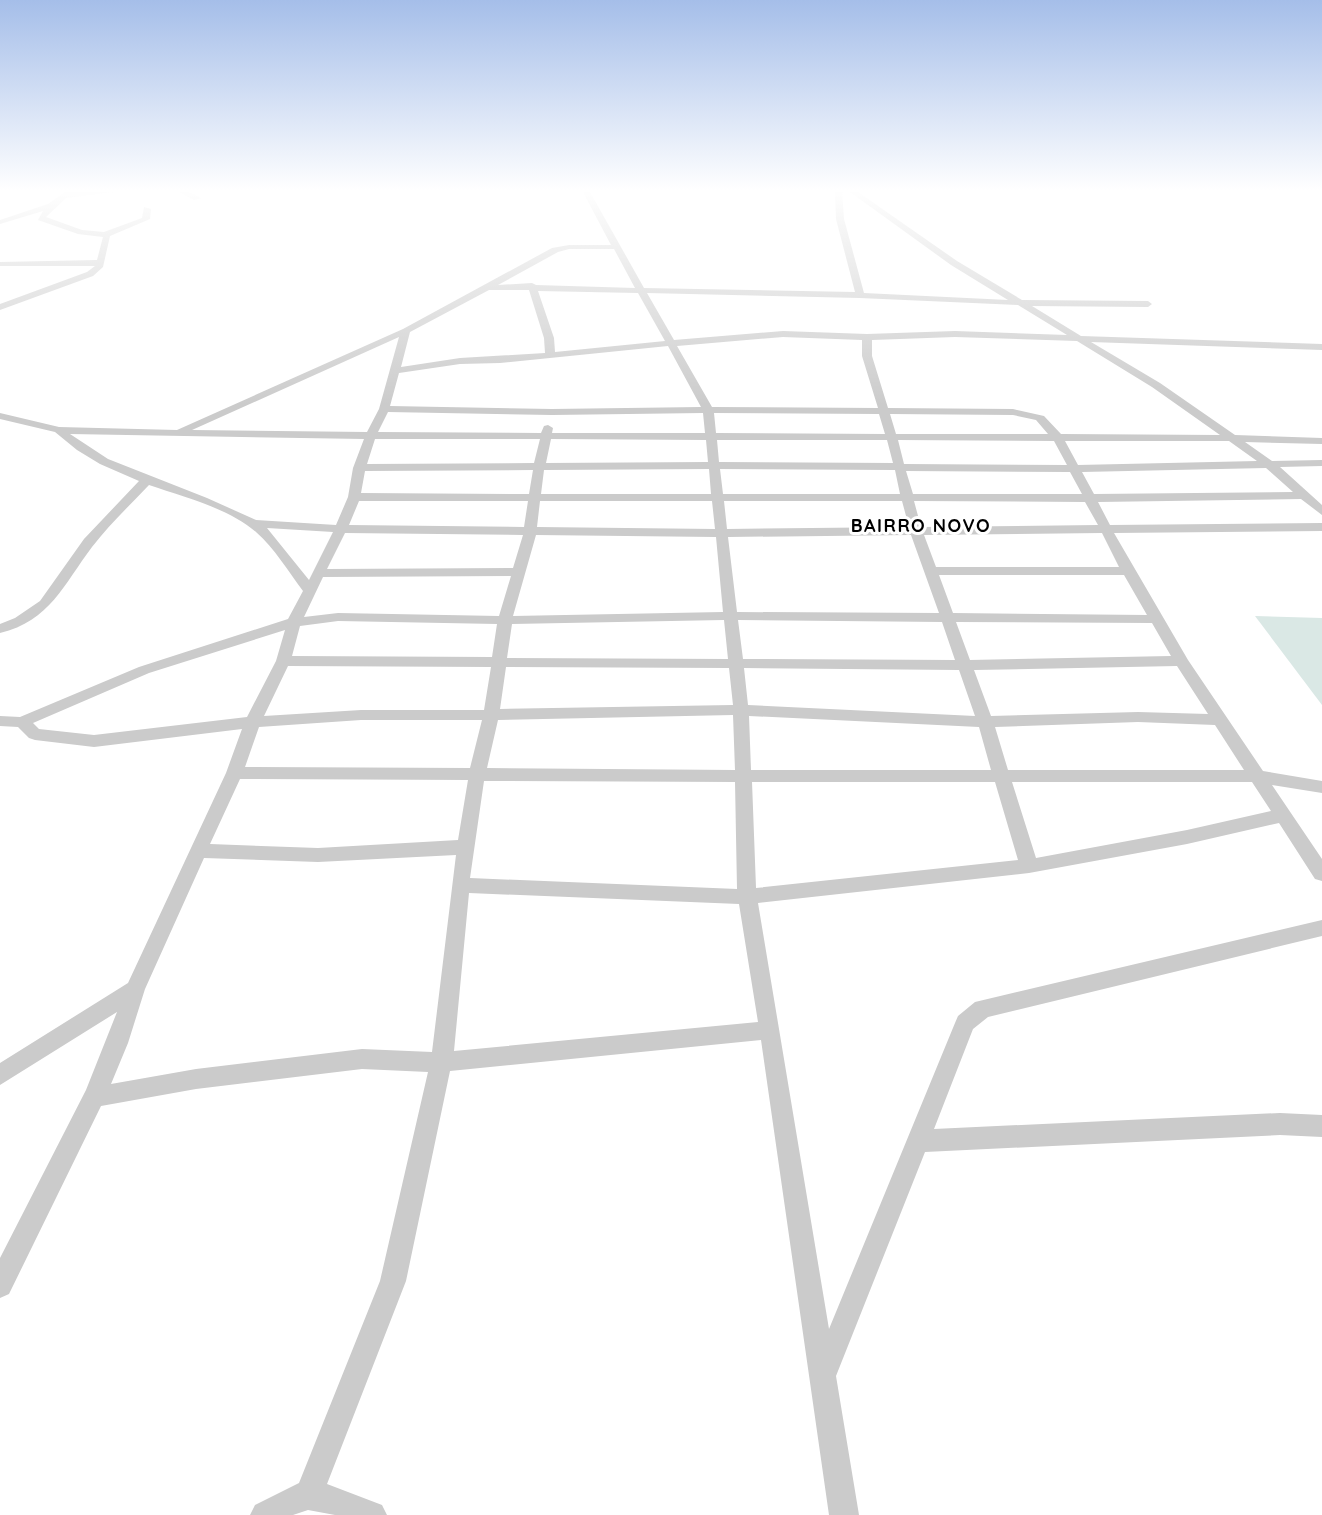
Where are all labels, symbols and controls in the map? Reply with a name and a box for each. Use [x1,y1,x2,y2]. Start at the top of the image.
district label: BAIRRO NOVO [851,514,991,537]

